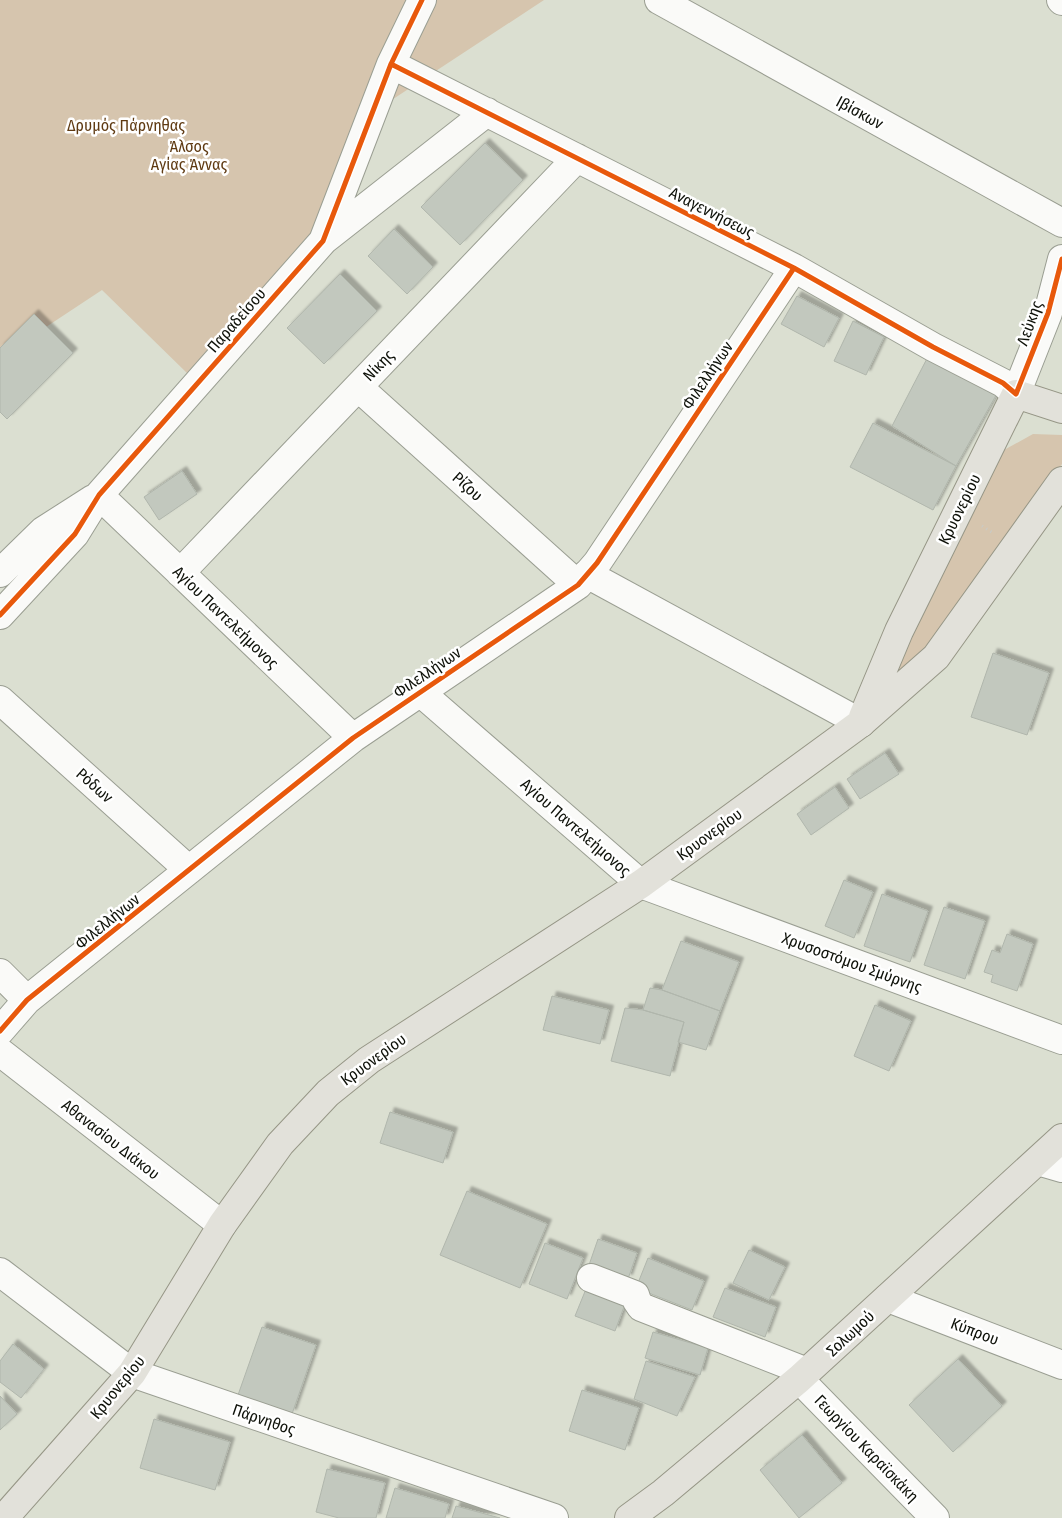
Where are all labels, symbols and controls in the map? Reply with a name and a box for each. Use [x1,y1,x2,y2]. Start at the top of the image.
street label: Ιβίσκων [833,92,887,133]
park label: Δρυμός Πάρνηθας [67,116,185,135]
park label: Άλσος Αγίας Άννας [151,137,227,174]
street label: Αναγεννήσεως [666,183,758,242]
street label: Παραδείσου [203,284,270,356]
street label: Λεύκης [1013,298,1046,348]
street label: Φιλελλήνων [678,338,737,413]
street label: Νίκης [359,345,398,385]
street label: Ρίζου [449,468,487,505]
street label: Κρυονερίου [934,471,985,548]
street label: Αγίου Παντελεήμονος [169,562,283,673]
street label: Φιλελλήνων [390,643,465,702]
street label: Ρόδων [72,764,117,807]
street label: Αγίου Παντελεήμονος [517,774,635,880]
street label: Κρυονερίου [673,804,746,864]
street label: Φιλελλήνων [71,890,143,953]
street label: Χρυσοστόμου Σμύρνης [779,928,925,997]
street label: Κρυονερίου [337,1029,410,1089]
street label: Αθανασίου Διάκου [58,1095,163,1183]
street label: Σολωμού [823,1307,878,1360]
street label: Κύπρου [948,1314,1002,1349]
street label: Κρυονερίου [86,1352,149,1423]
street label: Γεωργίου Καραϊσκάκη [811,1391,923,1506]
street label: Πάρνηθος [230,1400,298,1439]

